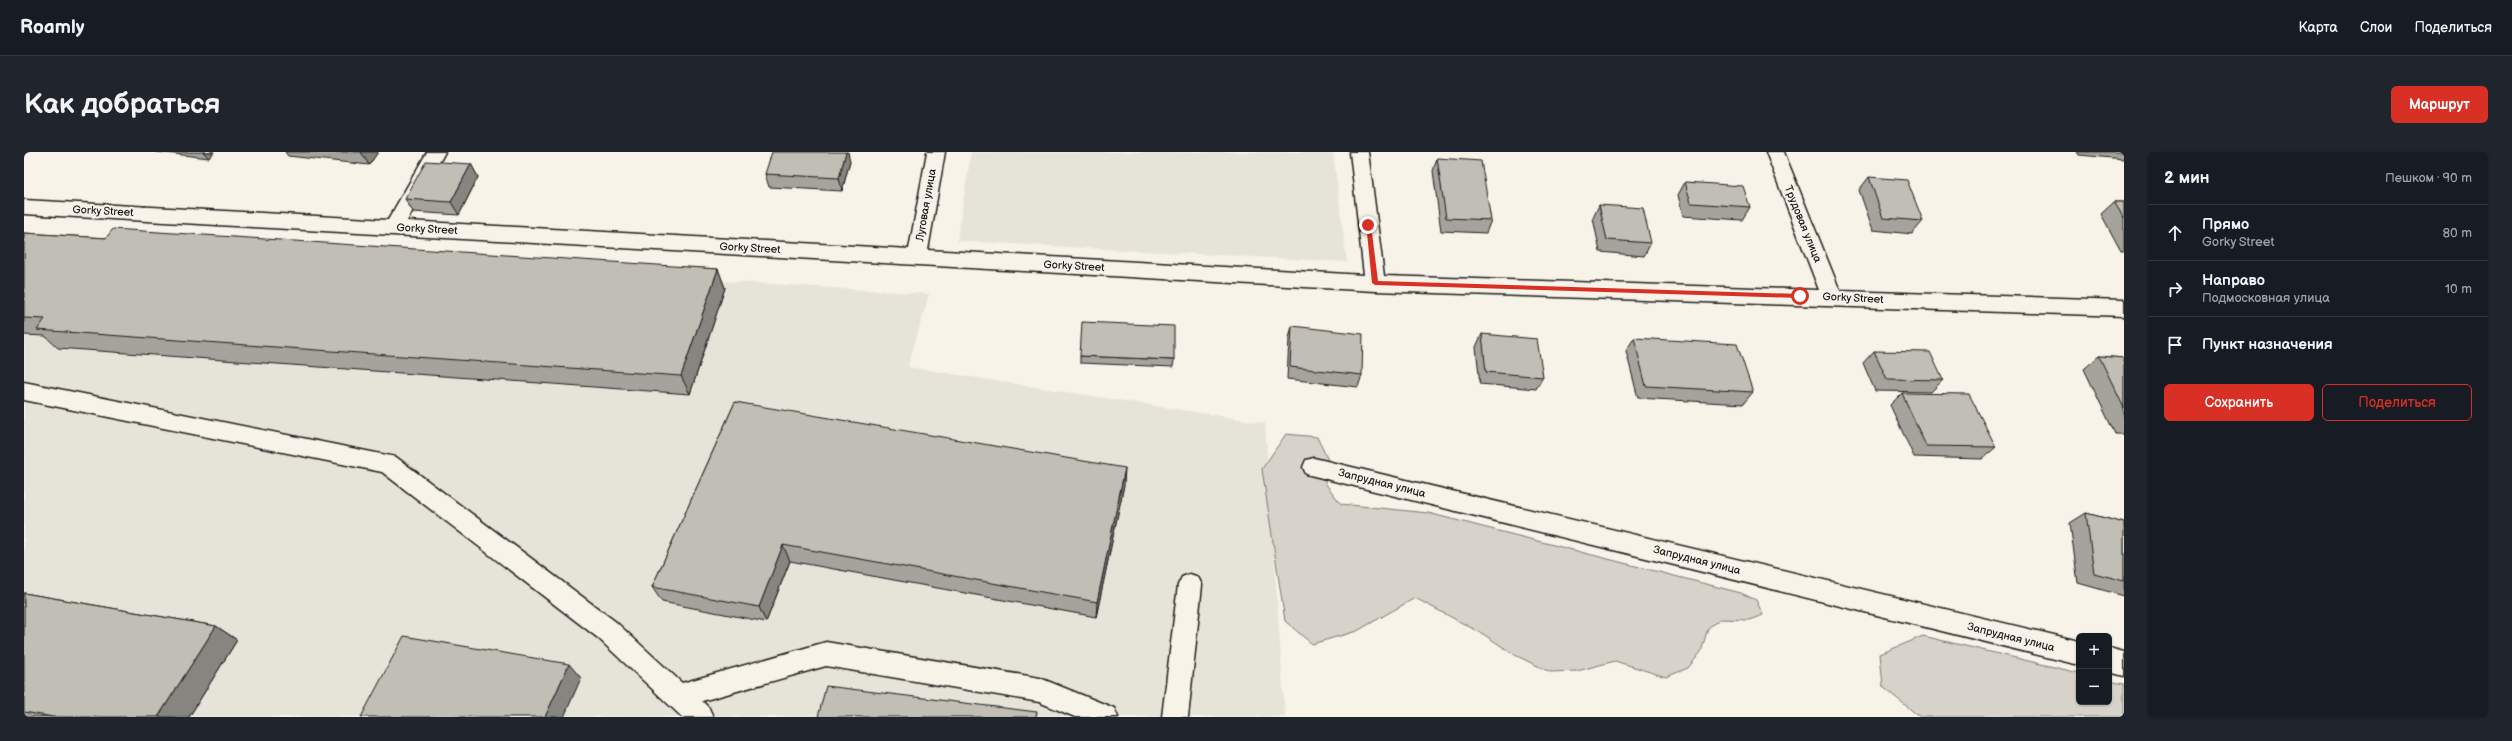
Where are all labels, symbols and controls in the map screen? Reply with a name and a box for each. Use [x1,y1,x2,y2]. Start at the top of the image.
text: Roamly [20,16,84,39]
text: Карта [2298,19,2338,36]
text: Слои [2360,19,2392,36]
text: Поделиться [2414,19,2492,36]
button: Маршрут [2391,86,2488,123]
text: Как добраться [24,88,221,121]
street label: Луговая улица [913,167,939,243]
text: 2 мин [2164,168,2210,188]
text: Пешком · 90 m [2385,170,2472,186]
street label: Трудовая улица [1782,184,1825,265]
street label: Gorky Street [72,203,135,219]
text: Прямо [2202,215,2249,234]
route end [1359,216,1377,234]
street label: Gorky Street [396,221,459,237]
icon: ahead [2164,222,2186,244]
text: 80 m [2443,225,2472,241]
text: Gorky Street [2202,234,2274,250]
street label: Gorky Street [719,240,782,256]
street label: Gorky Street [1043,258,1106,274]
text: Направо [2202,271,2265,290]
icon: right [2164,278,2186,300]
text: 10 m [2445,281,2472,297]
route start [1791,287,1809,305]
street label: Gorky Street [1822,290,1885,306]
text: Подмосковная улица [2202,290,2330,306]
icon: arrive [2164,334,2186,356]
text: Пункт назначения [2202,335,2333,354]
button: Сохранить [2164,384,2314,421]
button: Поделиться [2322,384,2472,421]
street label: Запрудная улица [1337,466,1427,500]
street label: Запрудная улица [1652,543,1742,577]
street label: Запрудная улица [1966,620,2056,654]
map controls [2076,633,2112,705]
button: + [2076,633,2112,669]
button: − [2076,669,2112,705]

